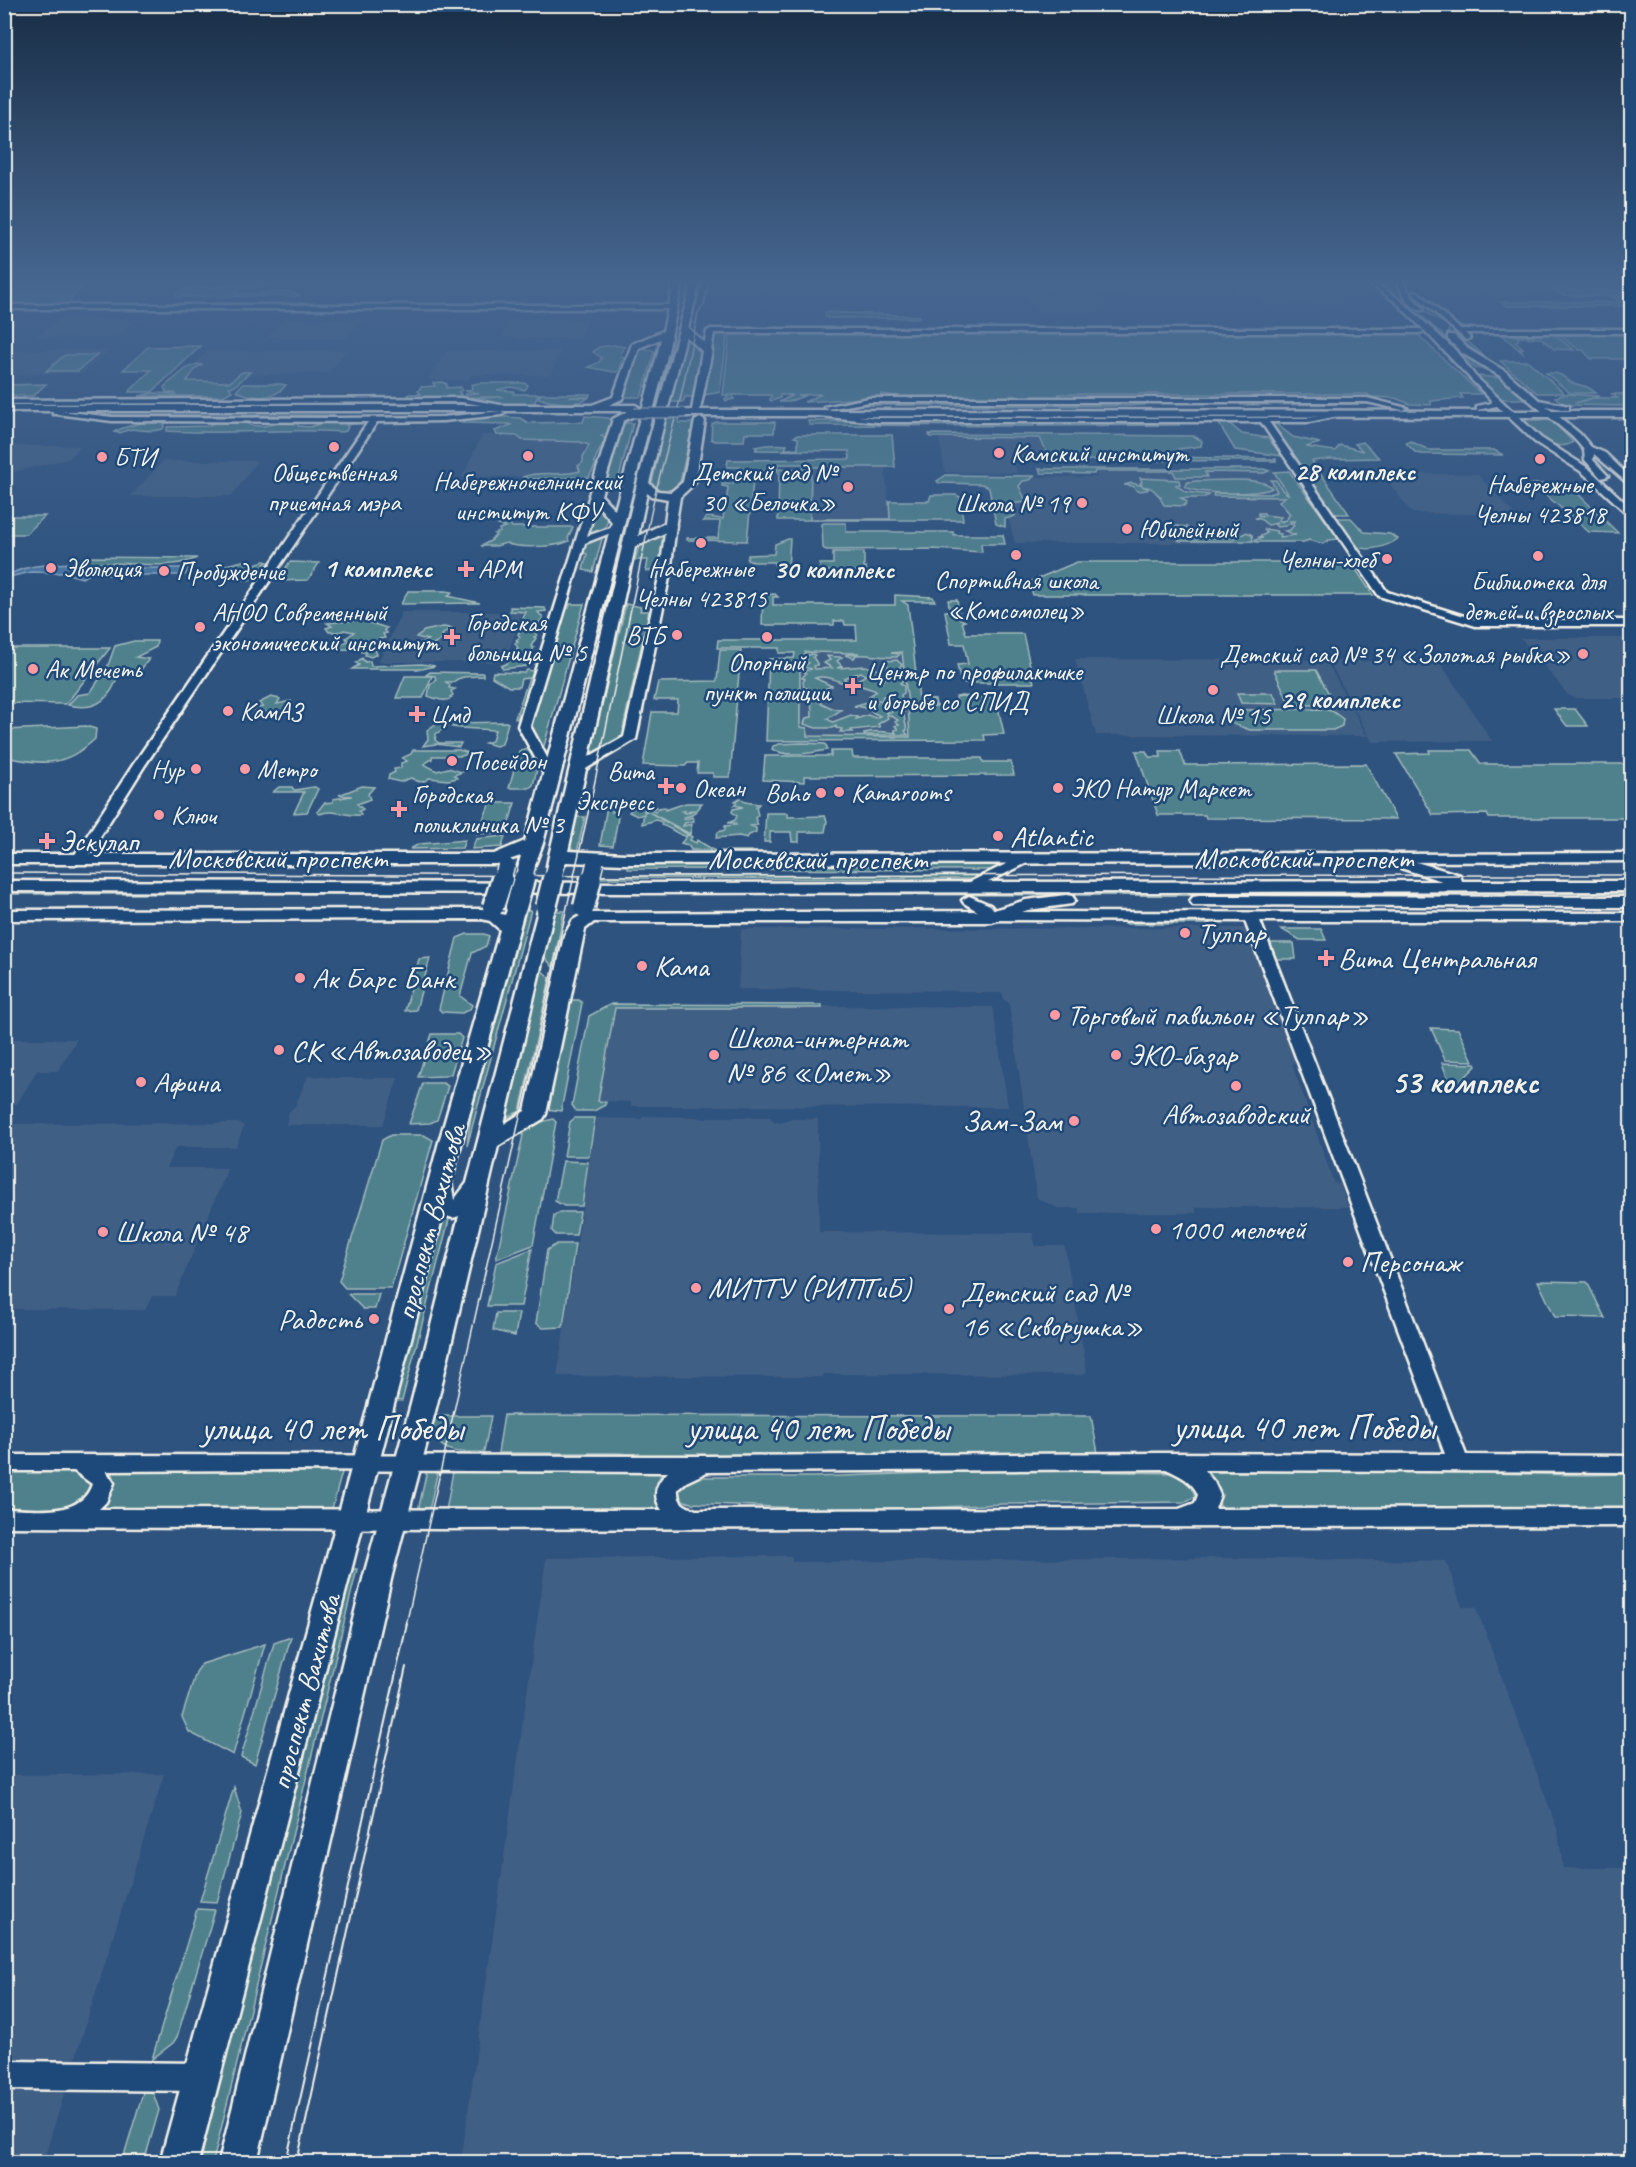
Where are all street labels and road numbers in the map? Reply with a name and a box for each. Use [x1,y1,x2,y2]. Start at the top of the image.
street label: Московский проспект [168,839,389,877]
street label: Московский проспект [1194,839,1415,877]
street label: Московский проспект [708,840,929,878]
street label: проспект Вахитова [386,1118,475,1324]
street label: улица 40 лет Победы [1171,1404,1438,1450]
street label: улица 40 лет Победы [199,1405,466,1451]
street label: улица 40 лет Победы [685,1405,952,1451]
street label: проспект Вахитова [261,1588,350,1794]

